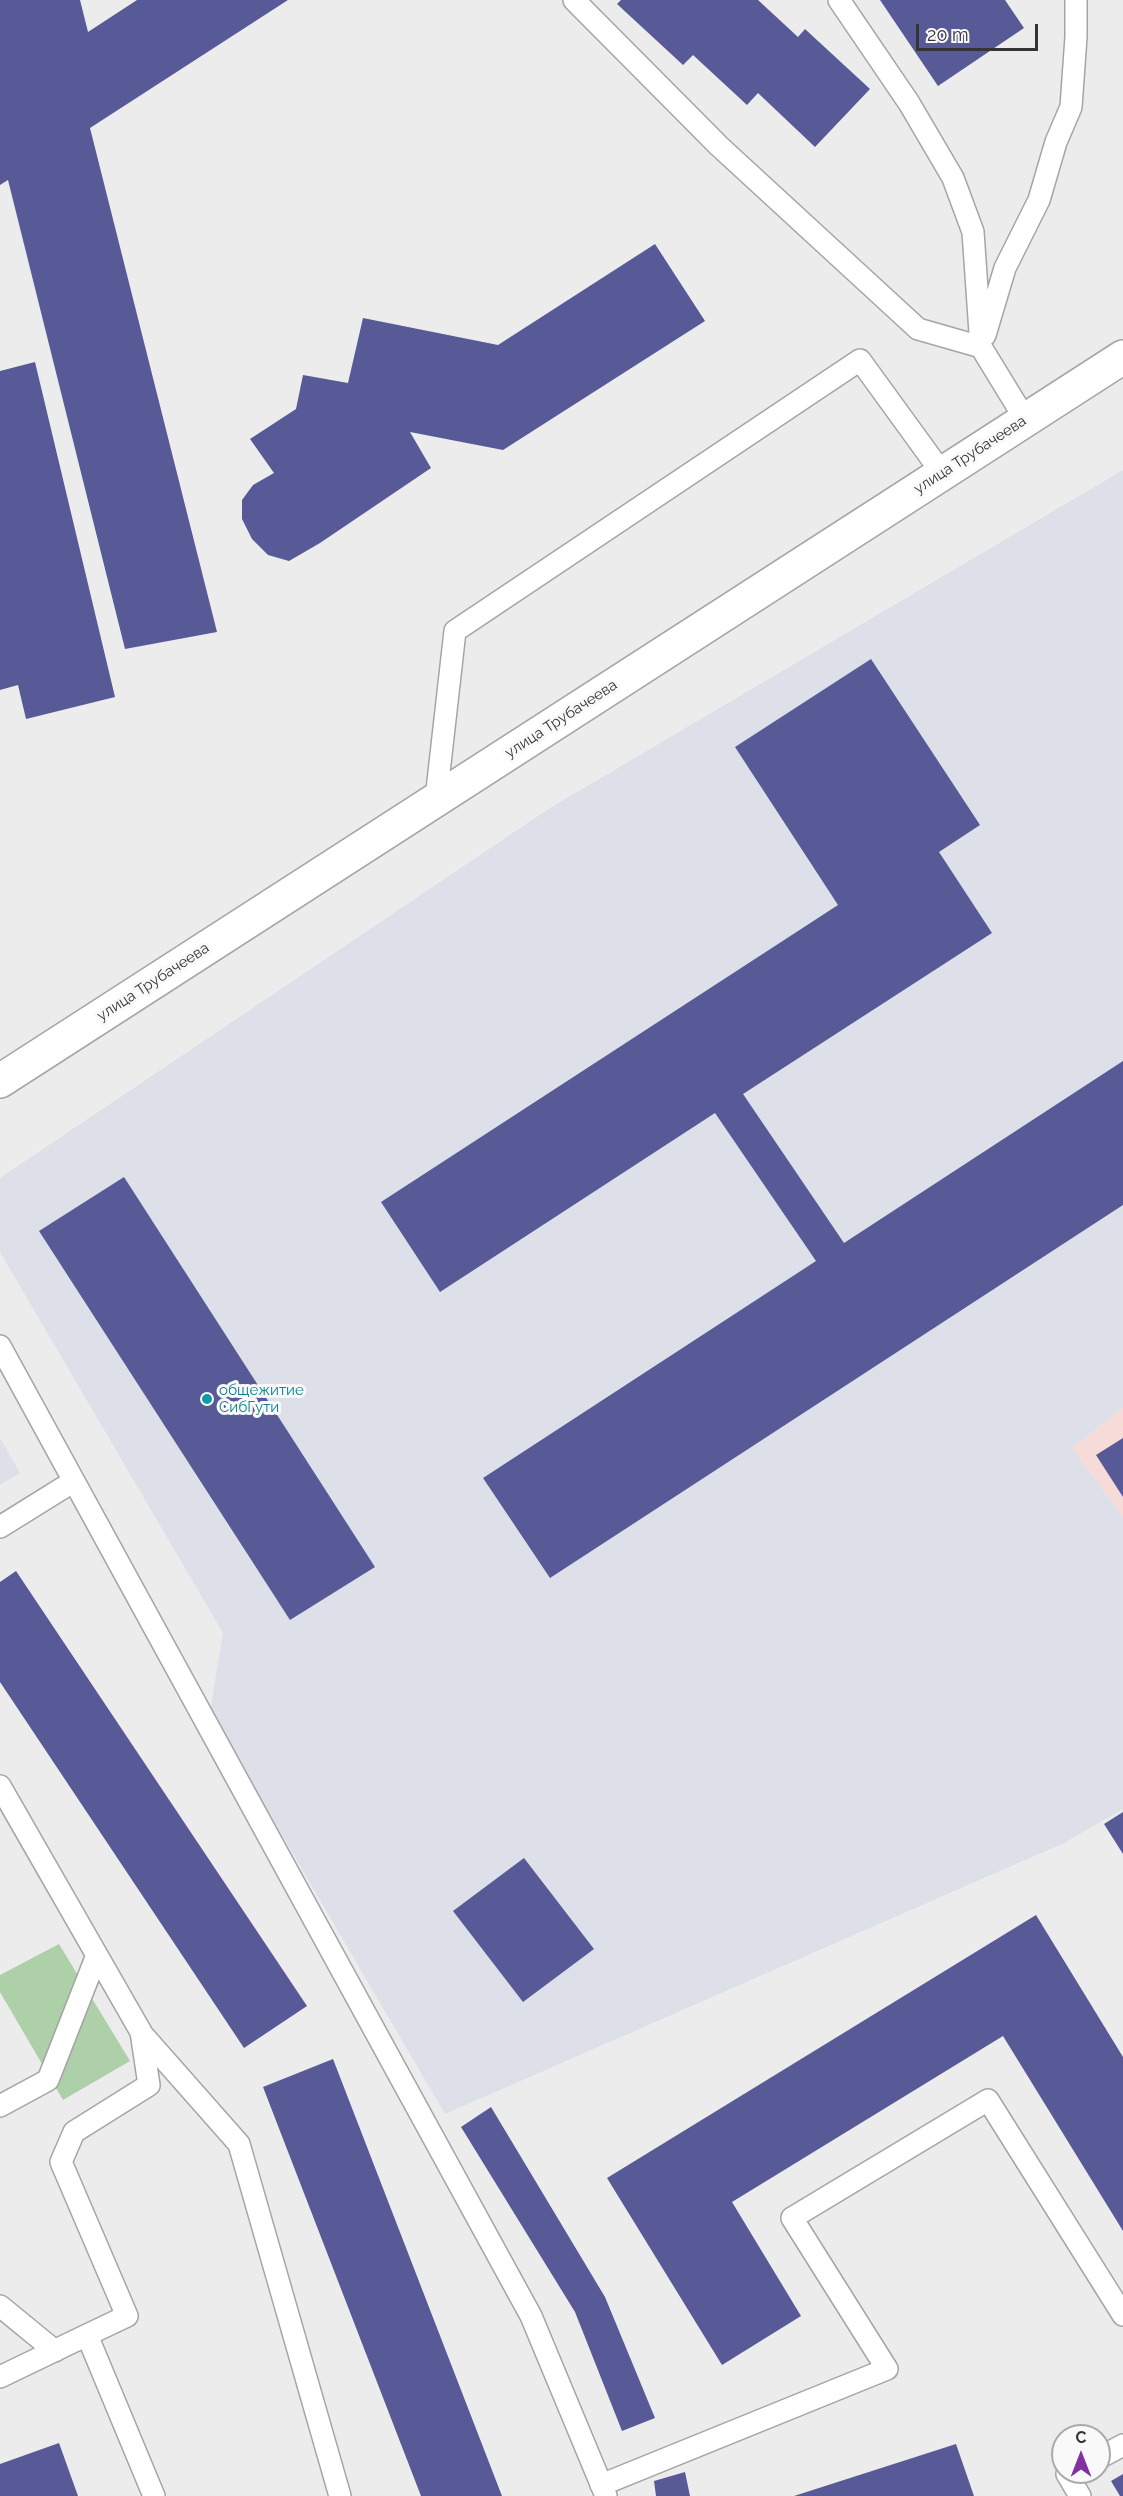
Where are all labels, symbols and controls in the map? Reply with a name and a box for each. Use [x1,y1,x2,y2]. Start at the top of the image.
scale bar [919,12,1040,50]
text: 20 m [927,24,969,45]
street label: улица Трубачеева [911,412,1029,498]
street label: улица Трубачеева [502,676,620,762]
street label: улица Трубачеева [94,939,212,1025]
place label: общежитие СибГути [219,1381,304,1416]
marker: общежитие СибГути [200,1392,214,1406]
north arrow [1051,2424,1111,2484]
text: С [1076,2428,1086,2447]

